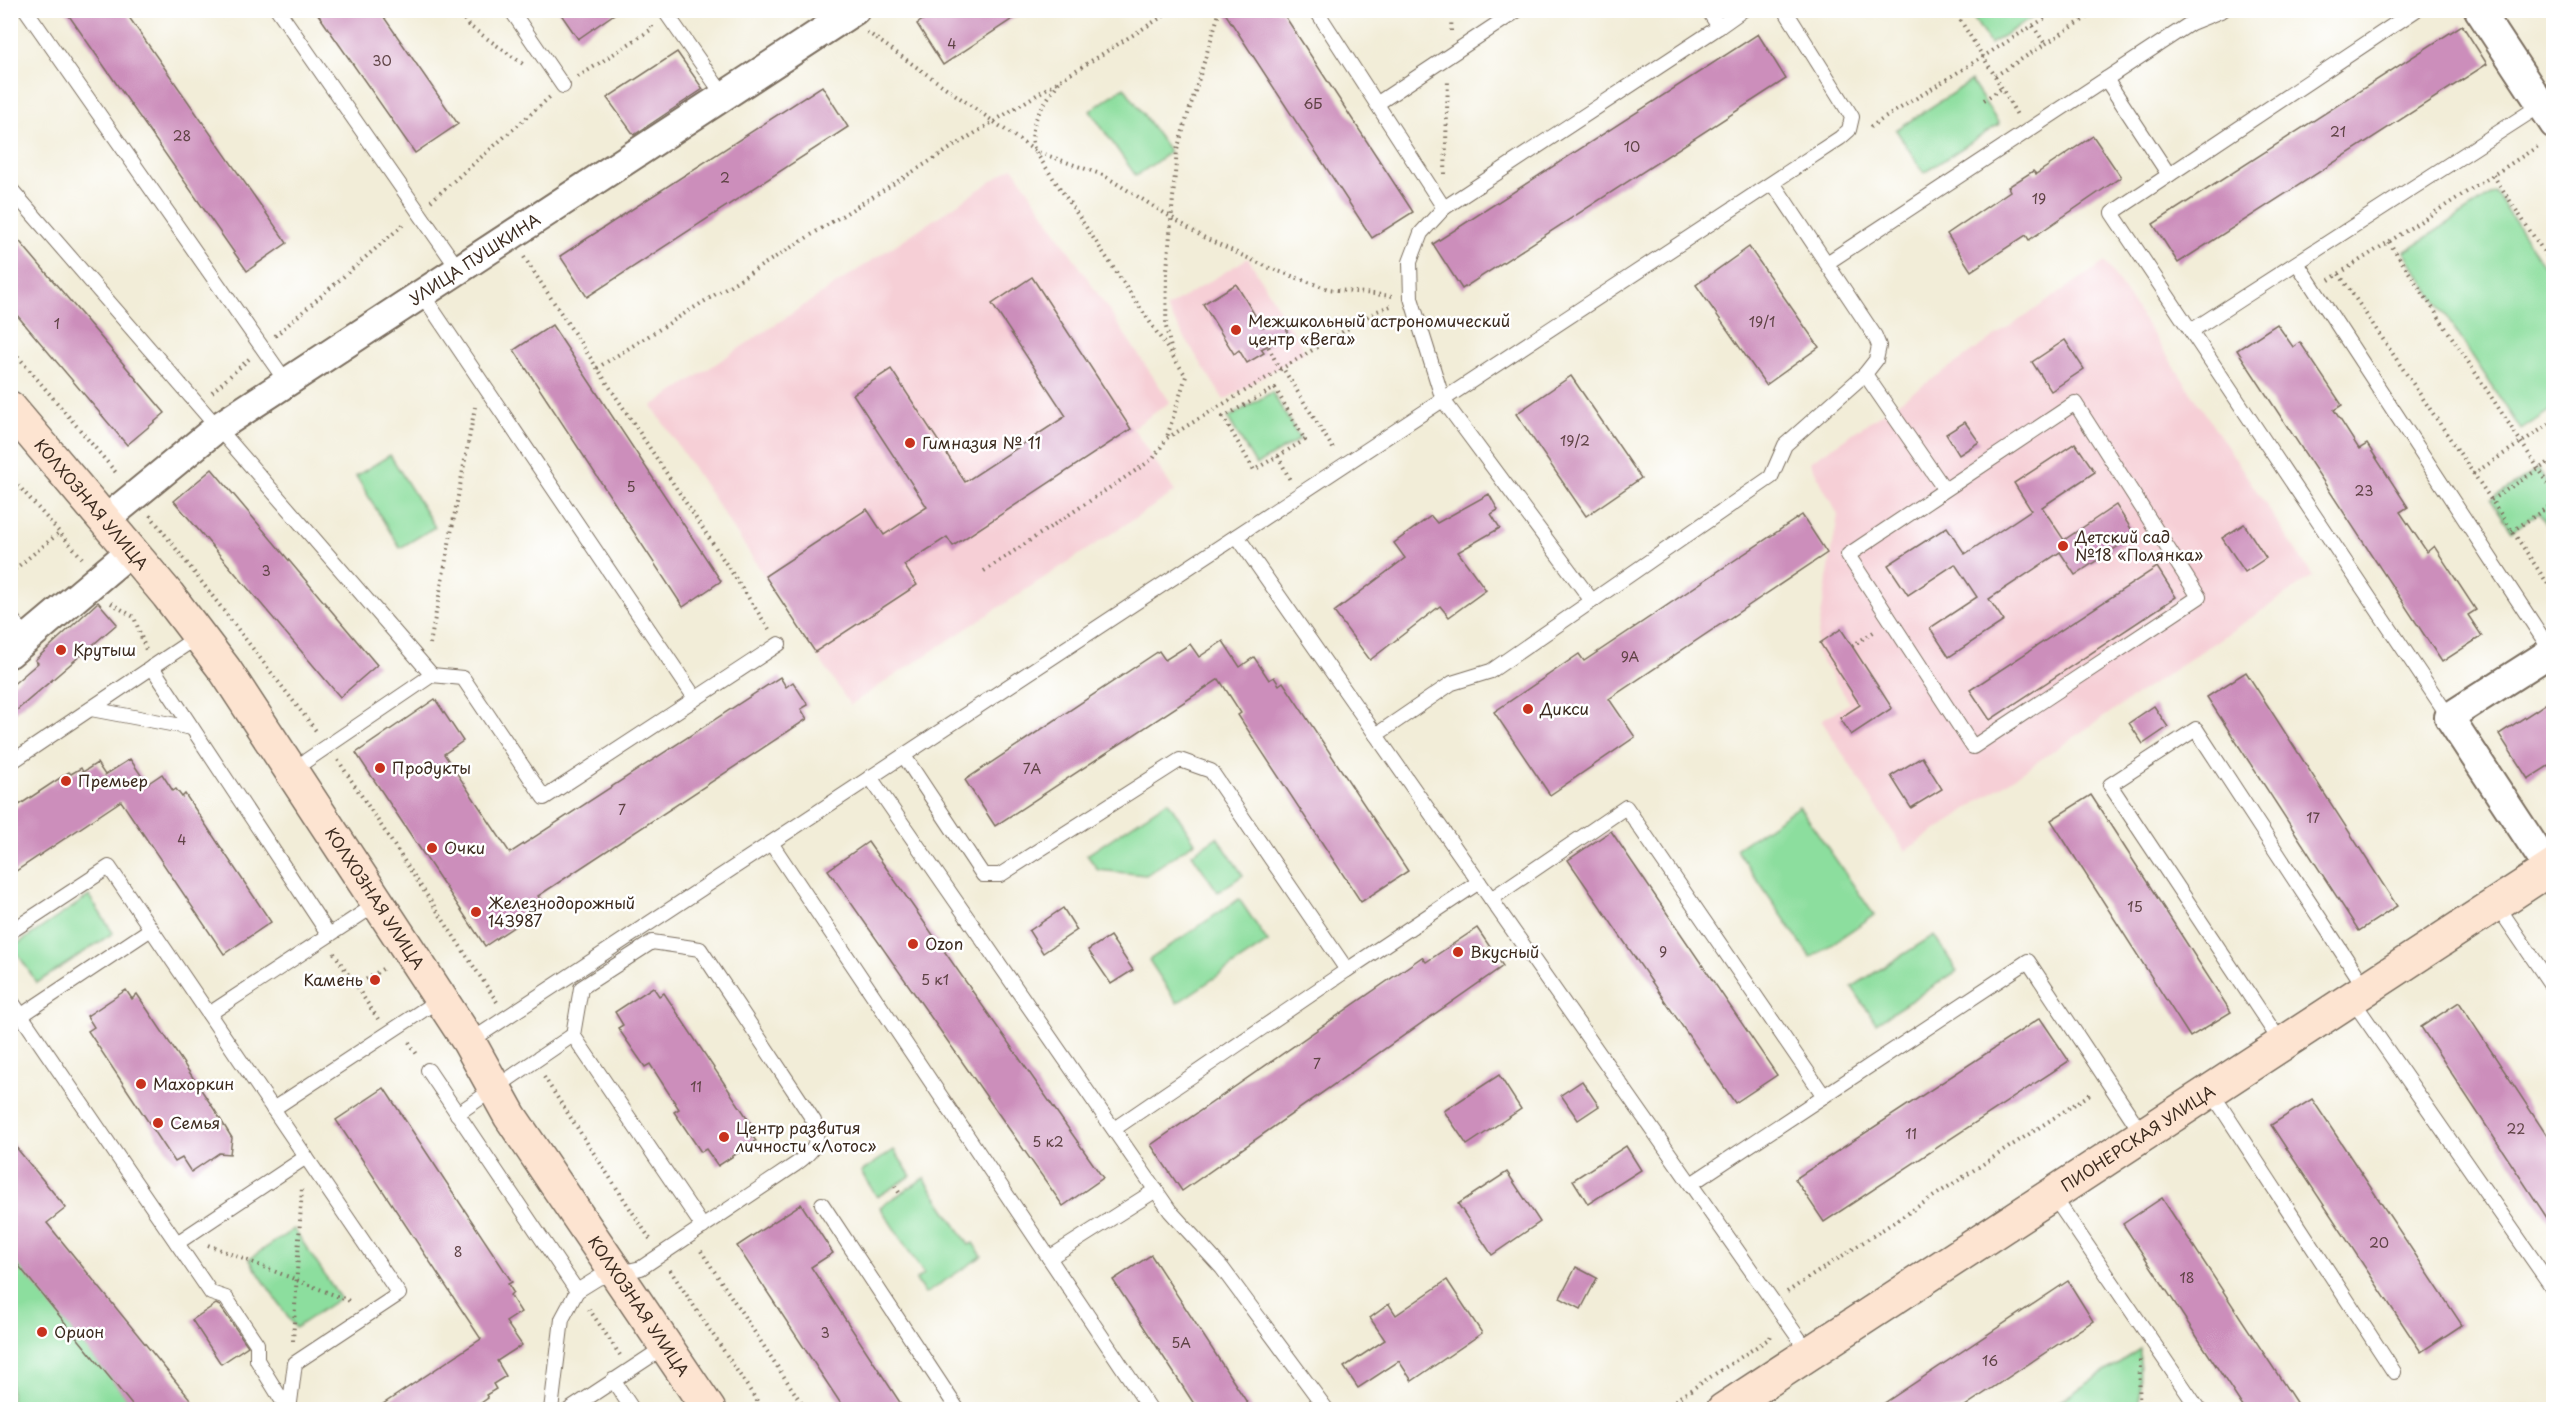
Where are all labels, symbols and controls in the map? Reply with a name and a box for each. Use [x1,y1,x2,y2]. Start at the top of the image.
house number: 4 [947,33,957,54]
house number: 30 [372,50,392,71]
house number: 6Б [1304,93,1322,114]
house number: 21 [2330,121,2346,142]
house number: 28 [173,125,191,146]
house number: 10 [1624,136,1640,157]
house number: 2 [720,167,730,188]
house number: 19 [2032,188,2046,209]
street label: УЛИЦА ПУШКИНА [404,207,544,310]
place label: Межшкольный астрономический центр «Вега» [1248,308,1510,350]
house number: 19/1 [1749,311,1775,332]
house number: 1 [54,313,60,334]
marker: Межшкольный астрономический центр «Вега» [1229,323,1243,337]
place label: Гимназия № 11 [922,430,1041,454]
house number: 19/2 [1560,430,1590,451]
street label: КОЛХОЗНАЯ УЛИЦА [30,433,155,575]
marker: Гимназия № 11 [903,436,917,450]
house number: 5 [626,476,636,497]
house number: 23 [2355,480,2373,501]
place label: Детский сад №18 «Полянка» [2074,524,2203,566]
marker: Детский сад №18 «Полянка» [2056,539,2070,553]
house number: 3 [261,560,271,581]
place label: Крутыш [73,637,136,661]
marker: Крутыш [54,643,68,657]
house number: 9А [1621,646,1640,667]
place label: Дикси [1539,696,1589,720]
marker: Дикси [1521,702,1535,716]
place label: Продукты [392,755,471,779]
house number: 7А [1023,758,1042,779]
marker: Продукты [373,761,387,775]
place label: Премьер [78,768,148,792]
marker: Премьер [59,774,73,788]
house number: 7 [618,799,626,820]
house number: 17 [2306,807,2320,828]
street label: КОЛХОЗНАЯ УЛИЦА [320,822,431,974]
house number: 4 [177,829,187,850]
place label: Очки [444,835,485,859]
marker: Очки [425,841,439,855]
place label: Железнодорожный 143987 [488,890,635,932]
house number: 15 [2127,896,2143,917]
marker: Железнодорожный 143987 [469,905,483,919]
place label: Ozon [925,931,963,955]
marker: Ozon [906,937,920,951]
place label: Вкусный [1470,939,1539,963]
house number: 9 [1659,941,1667,962]
marker: Вкусный [1451,945,1465,959]
place label: Камень [304,967,363,991]
house number: 5 к1 [921,969,949,990]
marker: Камень [368,973,382,987]
house number: 7 [1313,1053,1321,1074]
place label: Махоркин [153,1071,234,1095]
house number: 11 [690,1076,702,1097]
marker: Махоркин [134,1077,148,1091]
street label: ПИОНЕРСКАЯ УЛИЦА [2056,1078,2219,1197]
place label: Семья [170,1110,220,1134]
place label: Центр развития личности «Лотос» [735,1115,876,1157]
marker: Семья [151,1116,165,1130]
house number: 22 [2507,1118,2525,1139]
house number: 11 [1905,1123,1917,1144]
marker: Центр развития личности «Лотос» [717,1130,731,1144]
house number: 5 к2 [1032,1131,1064,1152]
street label: КОЛХОЗНАЯ УЛИЦА [583,1230,696,1381]
house number: 20 [2369,1232,2389,1253]
house number: 8 [454,1241,462,1262]
house number: 18 [2179,1267,2195,1288]
place label: Орион [54,1319,104,1343]
house number: 3 [820,1322,830,1343]
marker: Орион [35,1325,49,1339]
house number: 5А [1171,1332,1191,1353]
house number: 16 [1982,1350,1998,1371]

